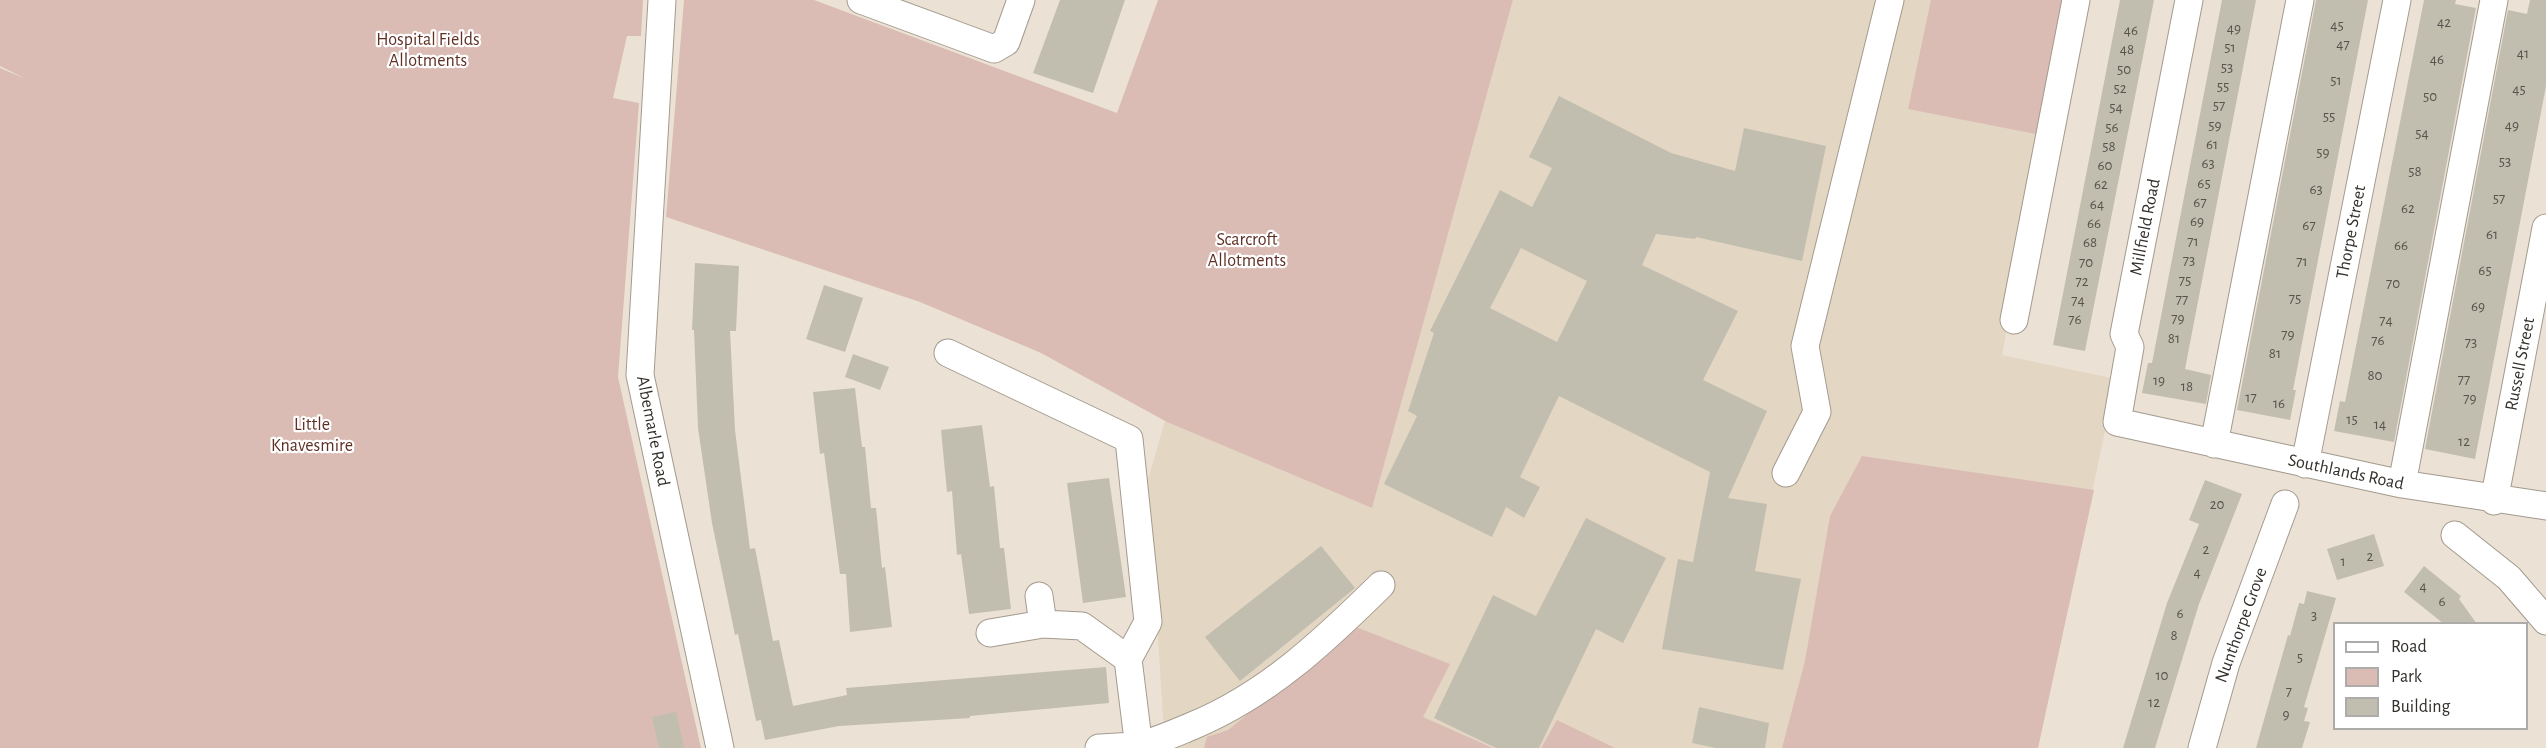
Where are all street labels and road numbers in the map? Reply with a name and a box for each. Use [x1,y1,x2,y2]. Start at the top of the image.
street label: Millfield Road [2125,177,2165,277]
street label: Thorpe Street [2331,183,2371,281]
street label: Russell Street [2500,315,2540,413]
street label: Albemarle Road [632,374,674,488]
street label: Southlands Road [2286,449,2406,495]
street label: Nunthorpe Grove [2210,565,2272,685]

